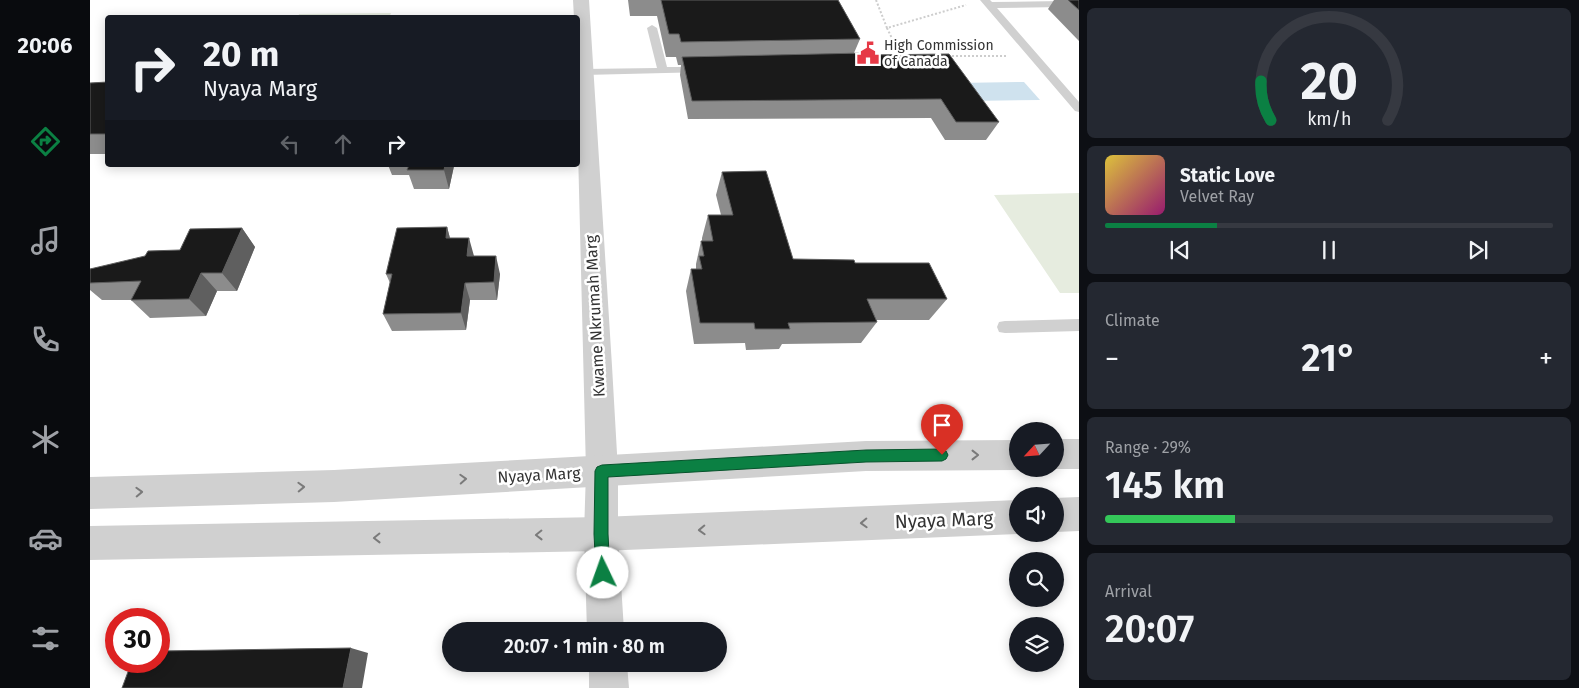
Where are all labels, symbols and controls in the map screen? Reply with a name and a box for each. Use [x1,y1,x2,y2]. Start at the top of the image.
text: 20:06 [18,32,72,59]
text: 20 m [203,33,279,75]
icon: right [120,35,185,100]
place label: High Commission of Canada [884,37,994,70]
public building icon: High Commission of Canada [855,40,881,66]
text: 20 [1300,50,1358,113]
text: Nyaya Marg [203,75,317,102]
text: km/h [1307,108,1351,130]
icon: directions [28,124,63,159]
icon: left [276,130,304,158]
icon: ahead [329,130,357,158]
icon: right [382,130,410,158]
text: Static Love [1180,164,1275,187]
text: Velvet Ray [1180,187,1254,206]
icon: music [28,223,63,258]
street label: Kwame Nkrumah Marg [581,234,609,397]
icon: previous [1166,236,1194,264]
icon: pause [1315,236,1343,264]
icon: next [1464,236,1492,264]
text: Climate [1105,311,1160,330]
icon: phone [28,322,63,357]
text: 21° [1301,335,1357,381]
text: − [1105,342,1119,375]
text: + [1539,342,1553,375]
pin [921,404,963,455]
icon: arrive [928,411,956,439]
icon: climate [28,422,63,457]
north arrow [1009,422,1064,478]
map controls [1009,422,1064,672]
text: Range · 29% [1105,438,1191,457]
one-way arrow [972,450,980,460]
text: 145 km [1105,462,1225,508]
street label: Nyaya Marg [497,463,582,487]
one-way arrow [460,474,468,484]
one-way arrow [297,481,305,492]
one-way arrow [135,486,143,497]
button: sound [1009,487,1064,542]
street label: Nyaya Marg [894,507,994,533]
one-way arrow [860,518,868,528]
icon: car [28,521,63,556]
one-way arrow [697,524,705,535]
one-way arrow [535,530,542,540]
one-way arrow [372,533,380,543]
position arrow [576,546,628,598]
button: search [1009,552,1064,607]
text: Arrival [1105,582,1152,601]
text: 20:07 [1105,606,1194,652]
speed limit sign: 30 [105,608,170,673]
button: layers [1009,617,1064,672]
icon: filters [28,621,63,656]
text: 20:07 · 1 min · 80 m [504,635,665,658]

